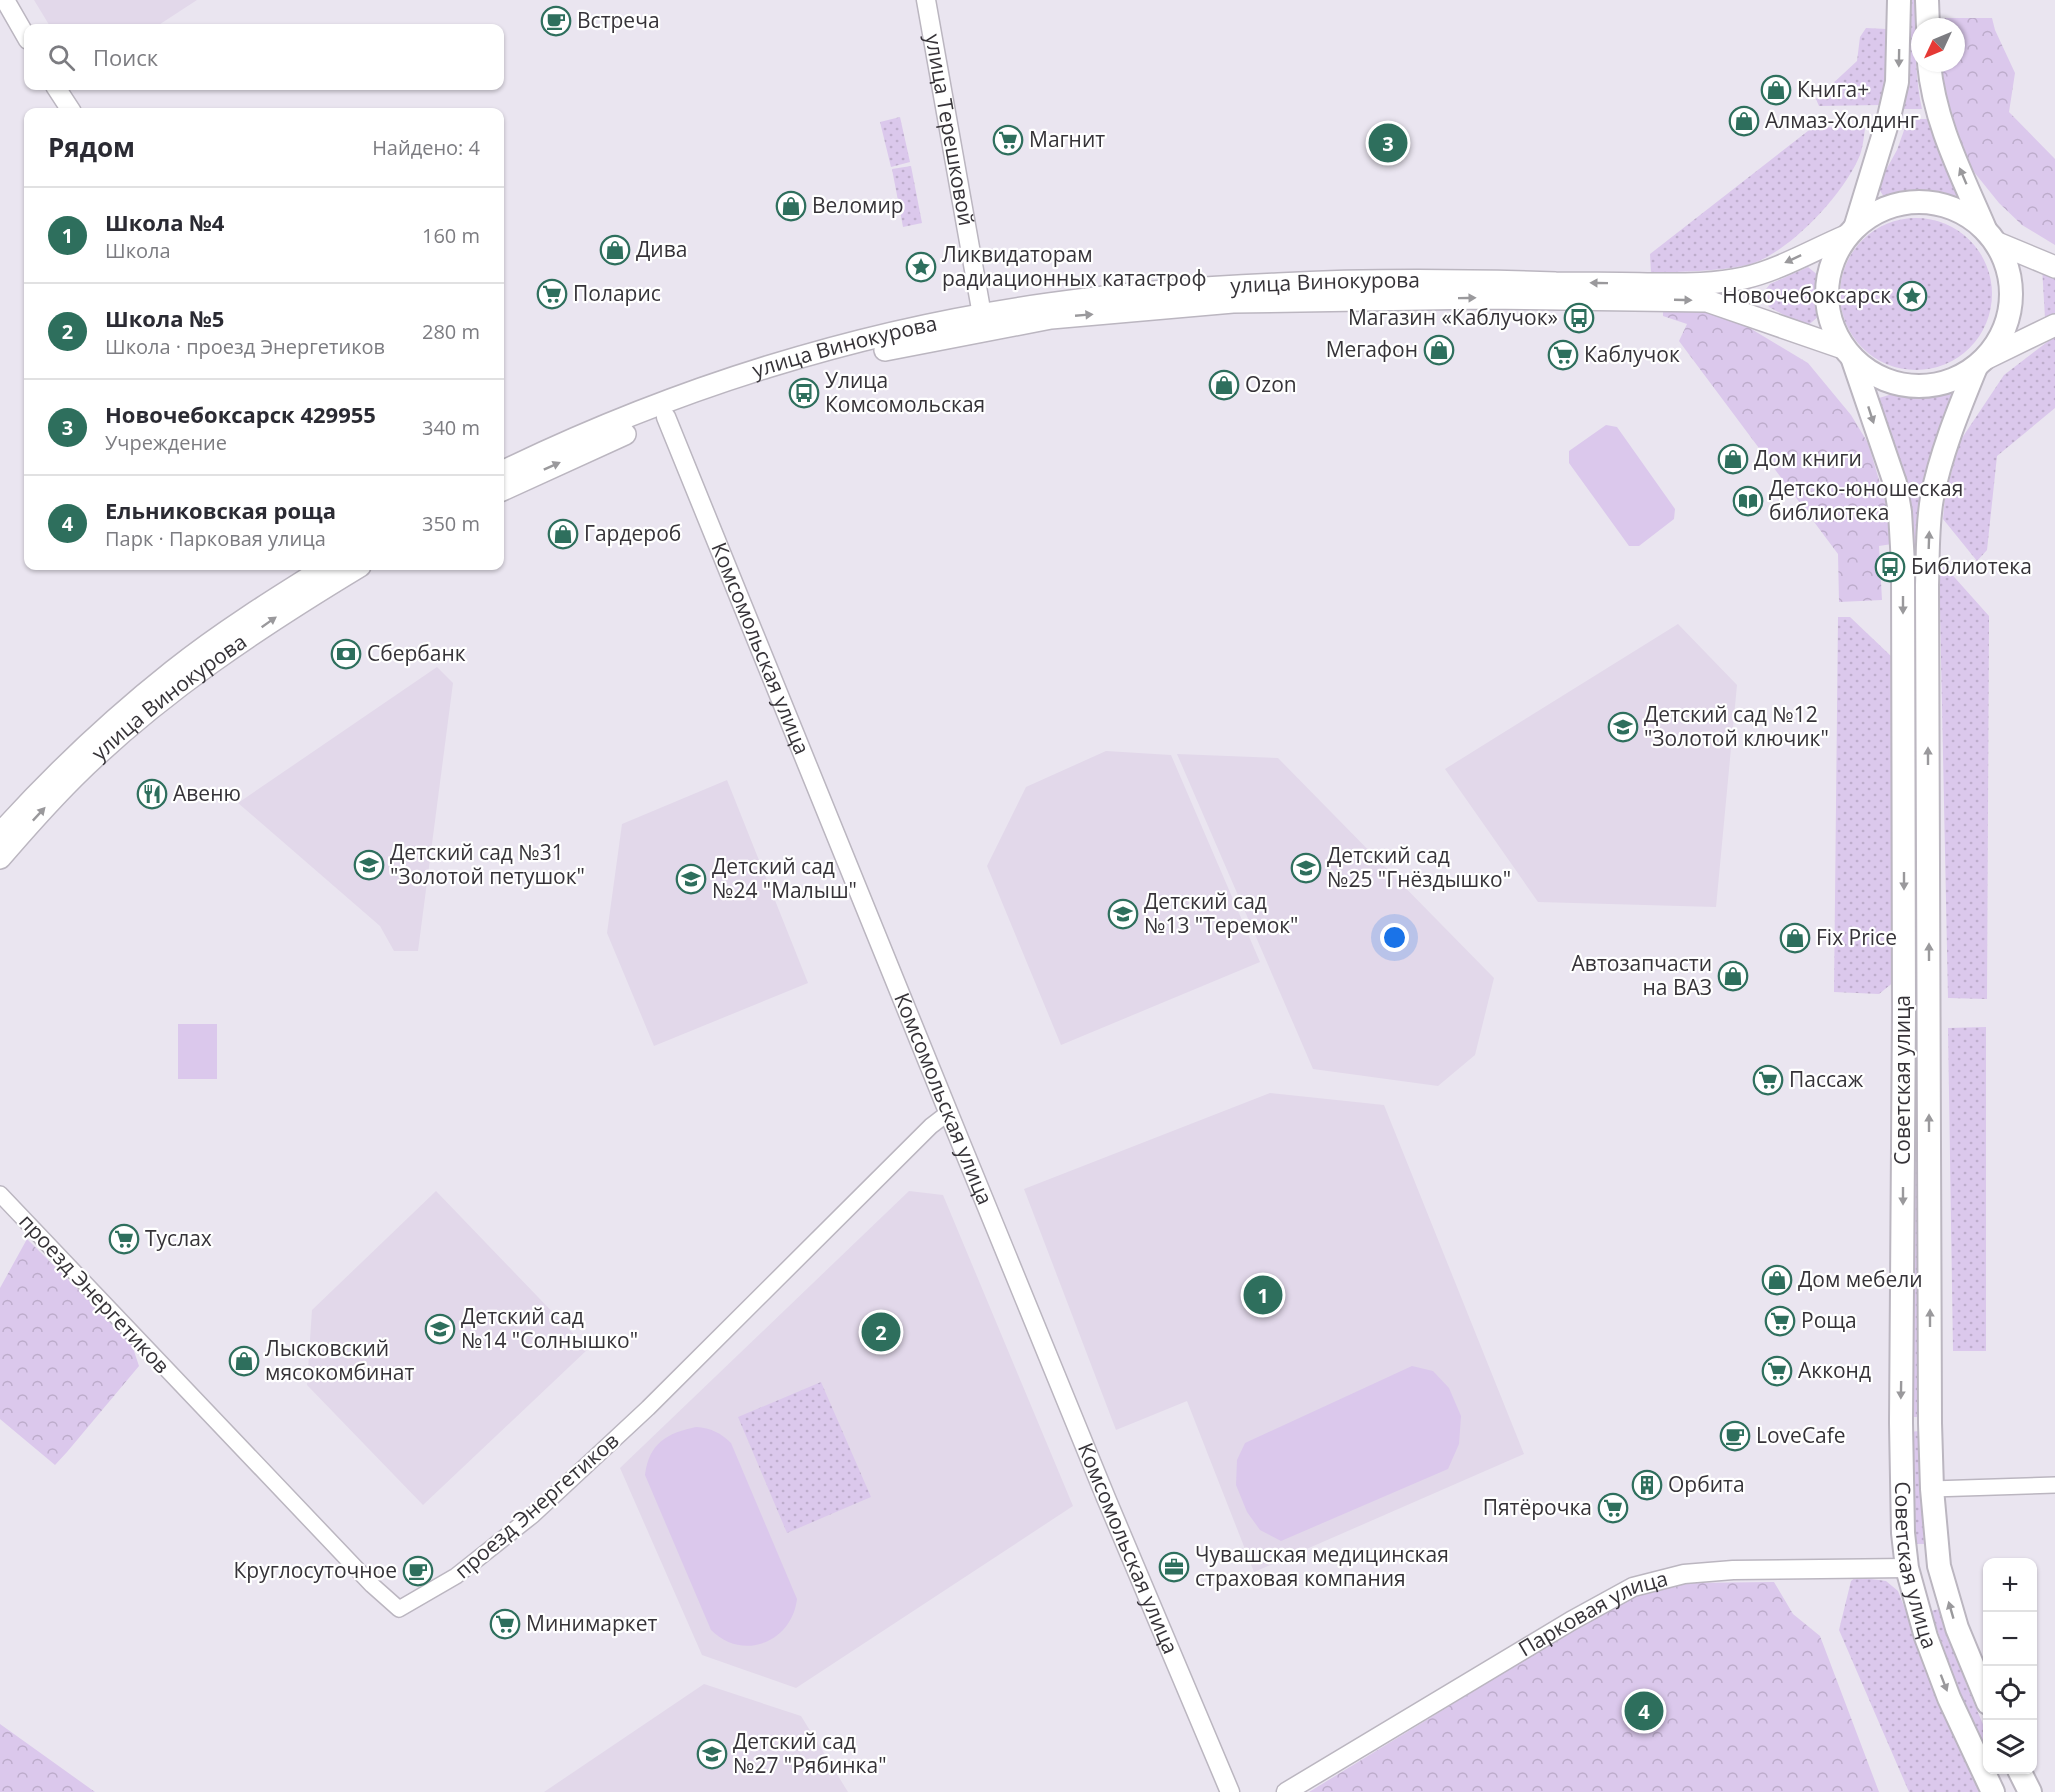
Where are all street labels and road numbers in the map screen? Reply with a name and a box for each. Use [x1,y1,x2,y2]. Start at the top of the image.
street label: улица Терешковой [919,32,981,228]
street label: улица Винокурова [1230,265,1420,299]
street label: улица Винокурова [749,309,939,384]
street label: Комсомольская улица [705,538,817,758]
street label: улица Винокурова [85,627,252,766]
street label: Комсомольская улица [888,988,1000,1209]
street label: Советская улица [1888,995,1916,1165]
street label: проезд Энергетиков [13,1207,176,1379]
street label: проезд Энергетиков [448,1426,624,1584]
street label: Комсомольская улица [1072,1438,1185,1658]
street label: Советская улица [1889,1481,1944,1653]
street label: Парковая улица [1513,1564,1671,1662]

